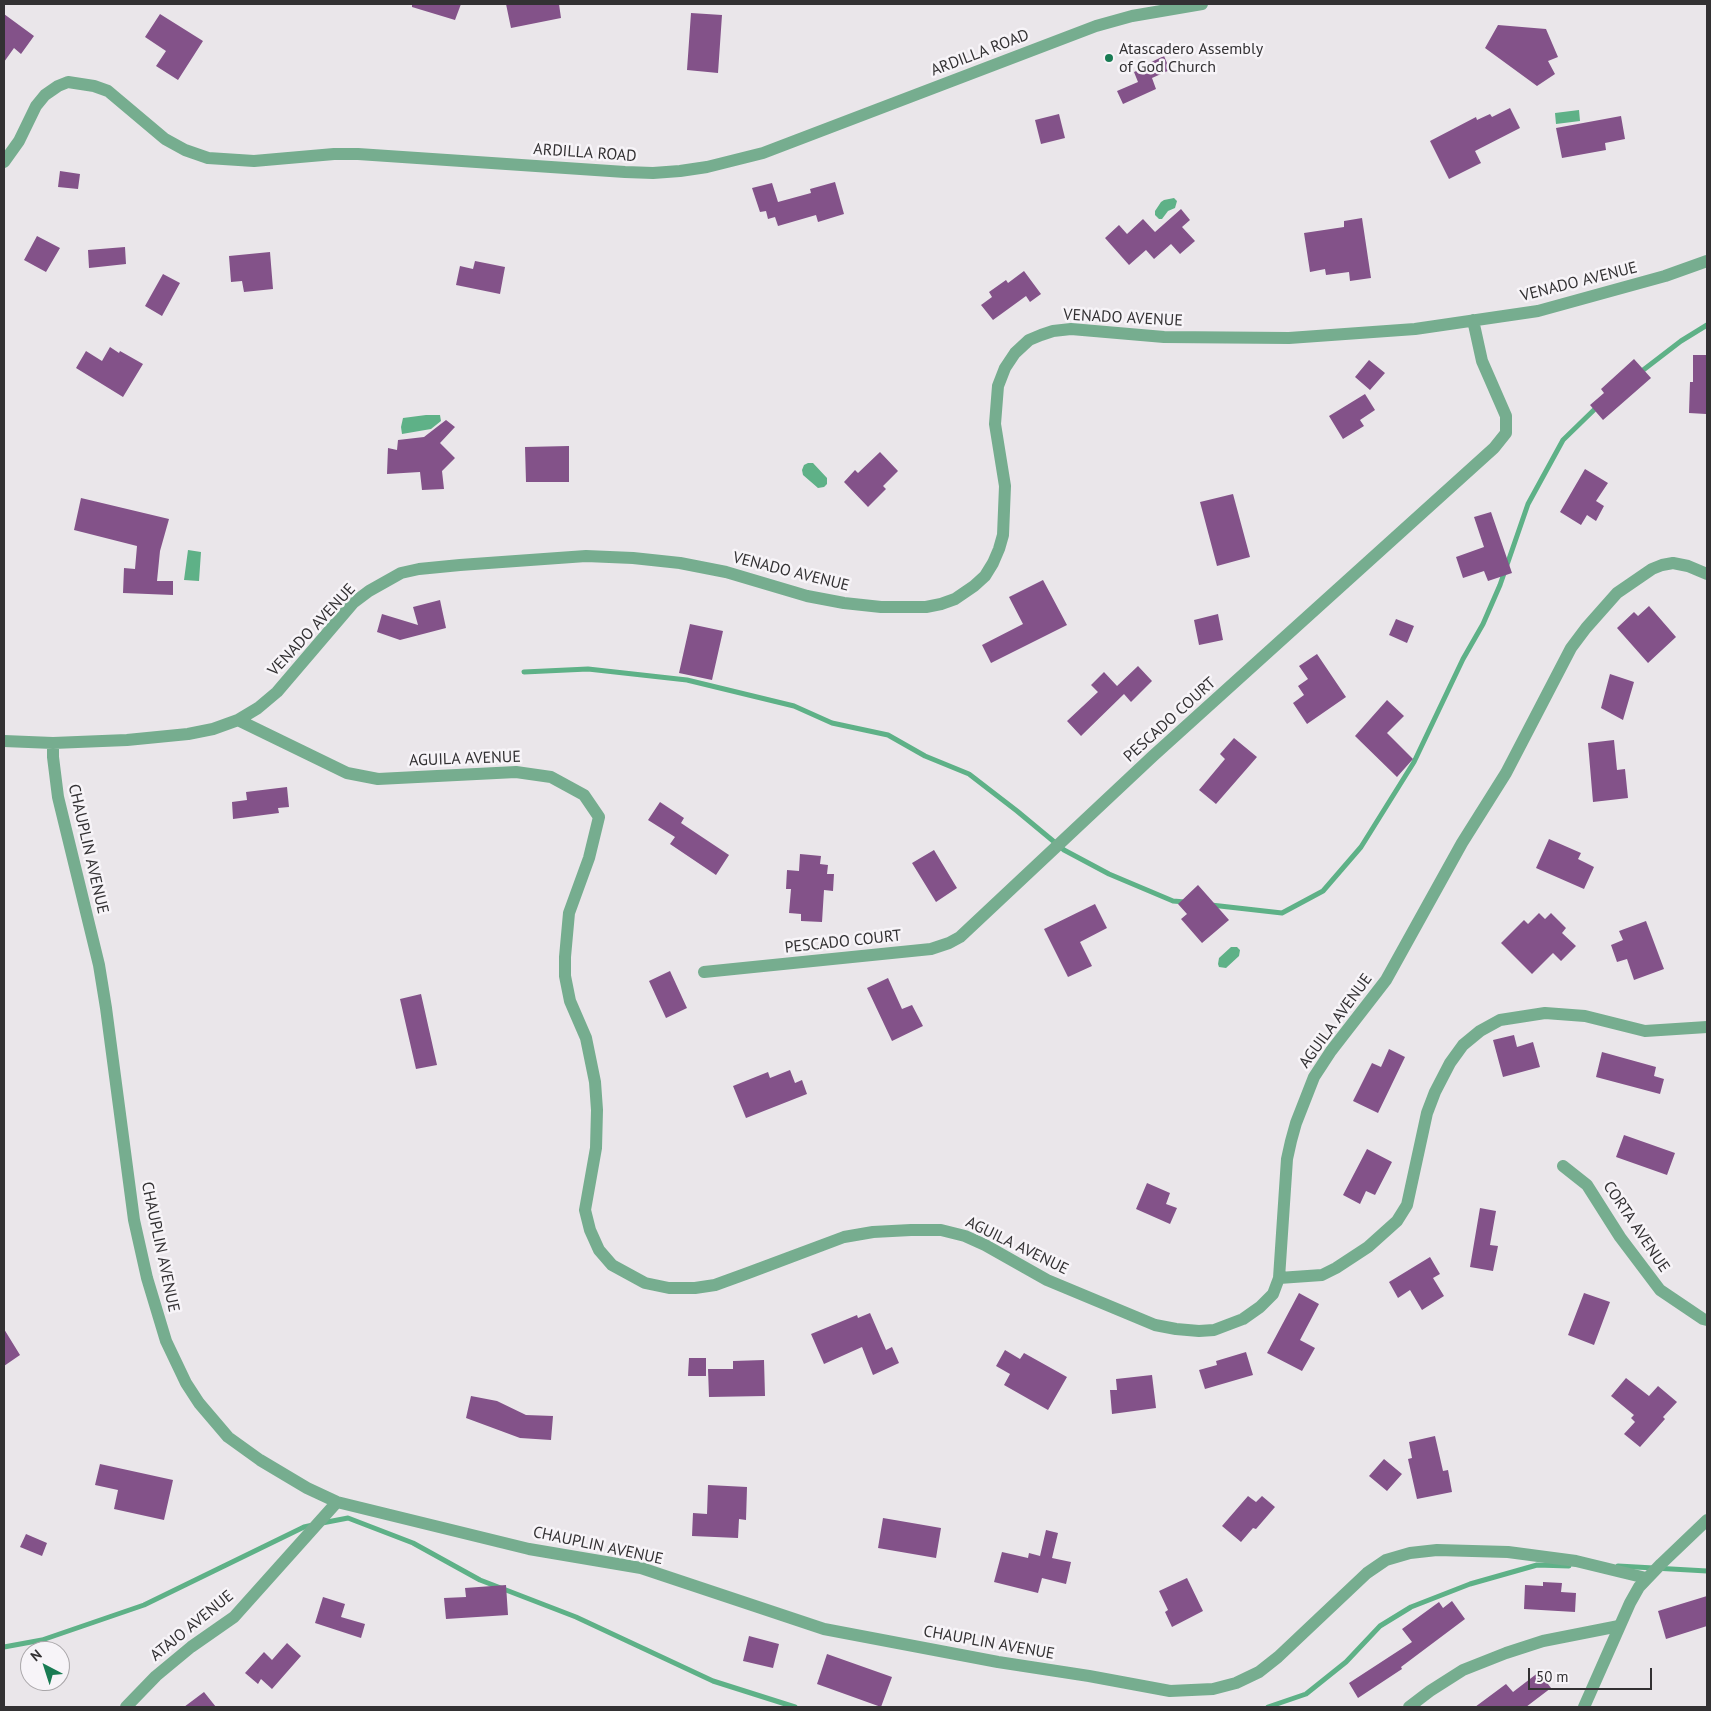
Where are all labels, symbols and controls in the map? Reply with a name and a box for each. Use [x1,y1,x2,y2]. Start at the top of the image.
street label: ARDILLA ROAD [928,25,1032,81]
place label: Atascadero Assembly of God Church [1119,39,1263,77]
marker: Atascadero Assembly of God Church [1103,52,1115,64]
street label: ARDILLA ROAD [533,140,637,166]
street label: VENADO AVENUE [1519,258,1639,306]
street label: VENADO AVENUE [1063,305,1183,331]
street label: VENADO AVENUE [731,548,851,596]
street label: VENADO AVENUE [264,580,360,680]
street label: PESCADO COURT [1120,674,1220,766]
street label: AGUILA AVENUE [409,747,521,771]
street label: CHAUPLIN AVENUE [64,782,112,916]
street label: PESCADO COURT [784,926,902,958]
street label: AGUILA AVENUE [1295,970,1377,1072]
street label: CORTA AVENUE [1598,1178,1674,1276]
street label: CHAUPLIN AVENUE [137,1180,183,1314]
street label: AGUILA AVENUE [962,1213,1072,1279]
street label: CHAUPLIN AVENUE [531,1523,665,1569]
street label: ATAJO AVENUE [147,1587,237,1665]
street label: CHAUPLIN AVENUE [922,1622,1056,1664]
north arrow [20,1641,70,1691]
text: N [27,1645,45,1665]
scale bar [1531,1658,1655,1690]
text: 50 m [1536,1667,1569,1686]

